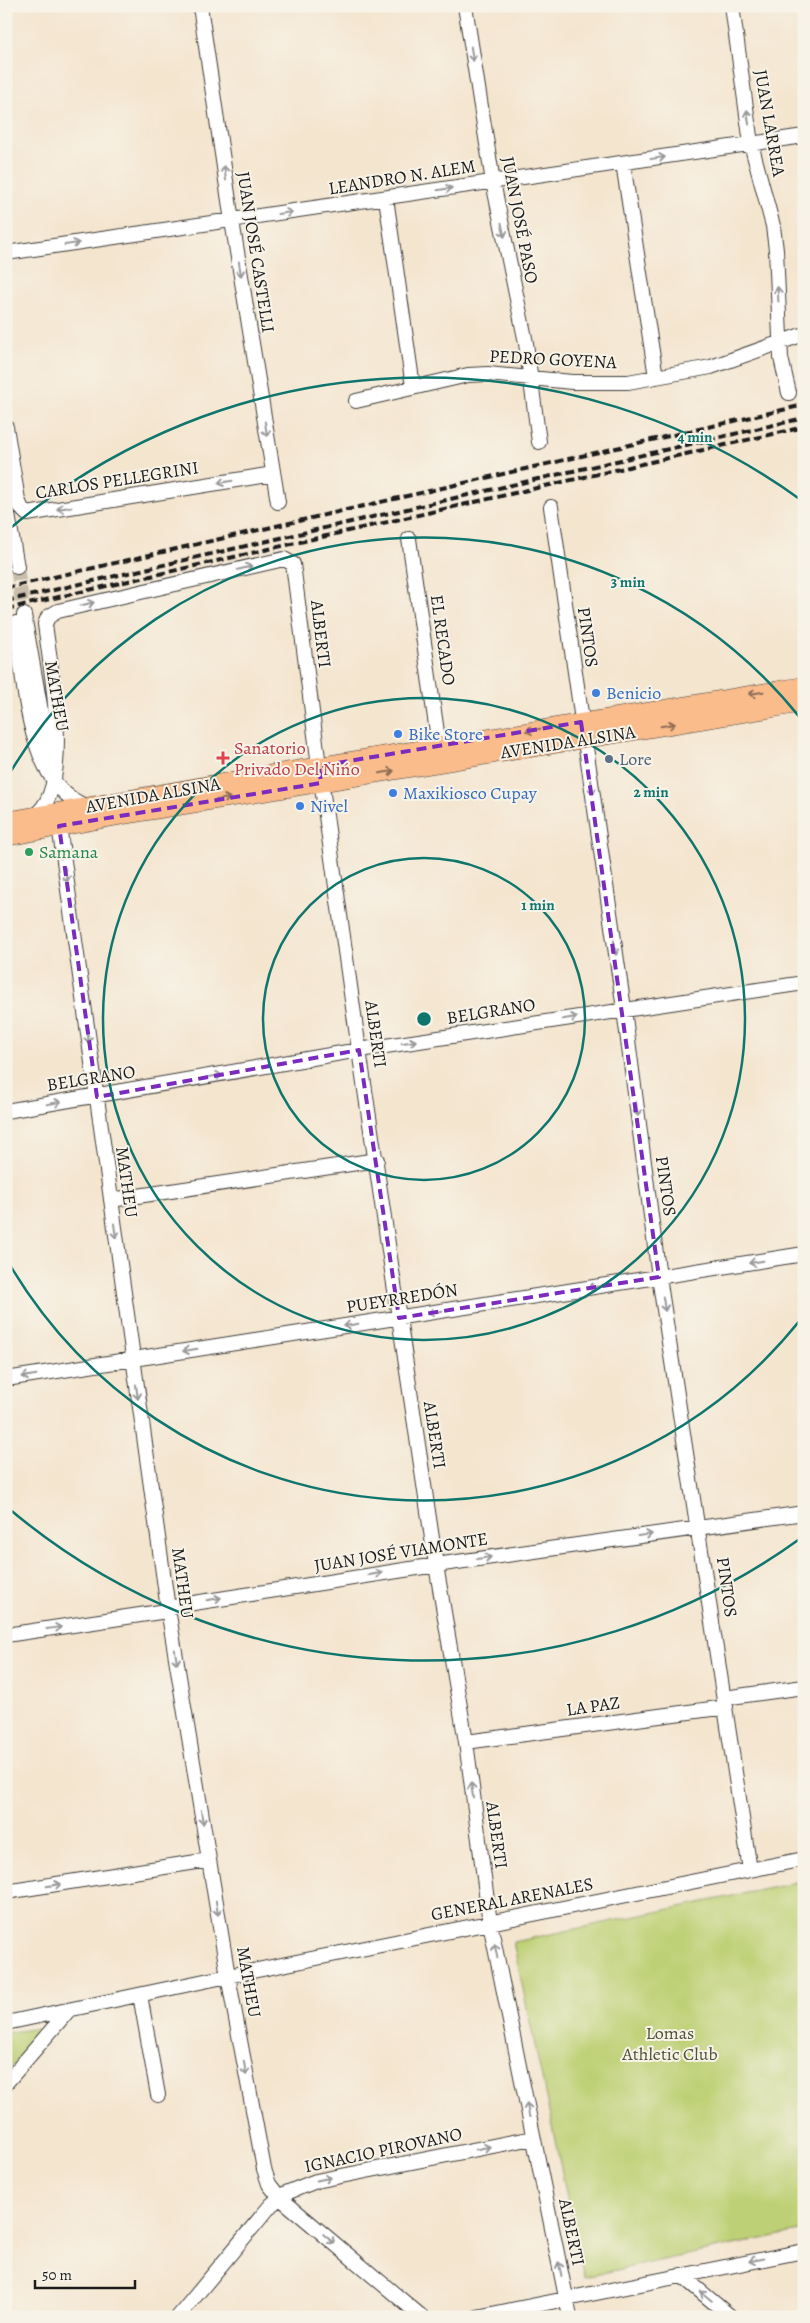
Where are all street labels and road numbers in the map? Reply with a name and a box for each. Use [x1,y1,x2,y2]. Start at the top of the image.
street label: JUAN LARREA [749,68,791,179]
street label: LEANDRO N. ALEM [327,154,477,200]
street label: JUAN JOSÉ PASO [496,154,544,286]
street label: JUAN JOSÉ CASTELLI [231,170,281,334]
street label: PEDRO GOYENA [489,344,618,374]
street label: CARLOS PELLEGRINI [34,455,200,505]
street label: EL RECADO [425,593,461,687]
street label: ALBERTI [305,598,337,669]
street label: PINTOS [572,605,604,669]
street label: MATHEU [39,659,75,733]
street label: AVENIDA ALSINA [498,719,638,765]
street label: AVENIDA ALSINA [83,771,223,819]
street label: BELGRANO [445,992,537,1030]
street label: ALBERTI [359,998,393,1069]
street label: BELGRANO [45,1059,137,1097]
street label: MATHEU [110,1145,144,1219]
street label: PINTOS [650,1154,682,1218]
street label: PUEYRREDÓN [344,1277,460,1319]
street label: ALBERTI [418,1399,452,1470]
street label: JUAN JOSÉ VIAMONTE [312,1526,490,1578]
street label: MATHEU [166,1546,200,1620]
street label: PINTOS [711,1555,743,1619]
street label: LA PAZ [565,1690,621,1722]
street label: ALBERTI [480,1799,514,1870]
street label: GENERAL ARENALES [429,1871,595,1927]
street label: MATHEU [231,1945,267,2019]
street label: IGNACIO PIROVANO [302,2122,464,2178]
street label: ALBERTI [553,2195,591,2268]

